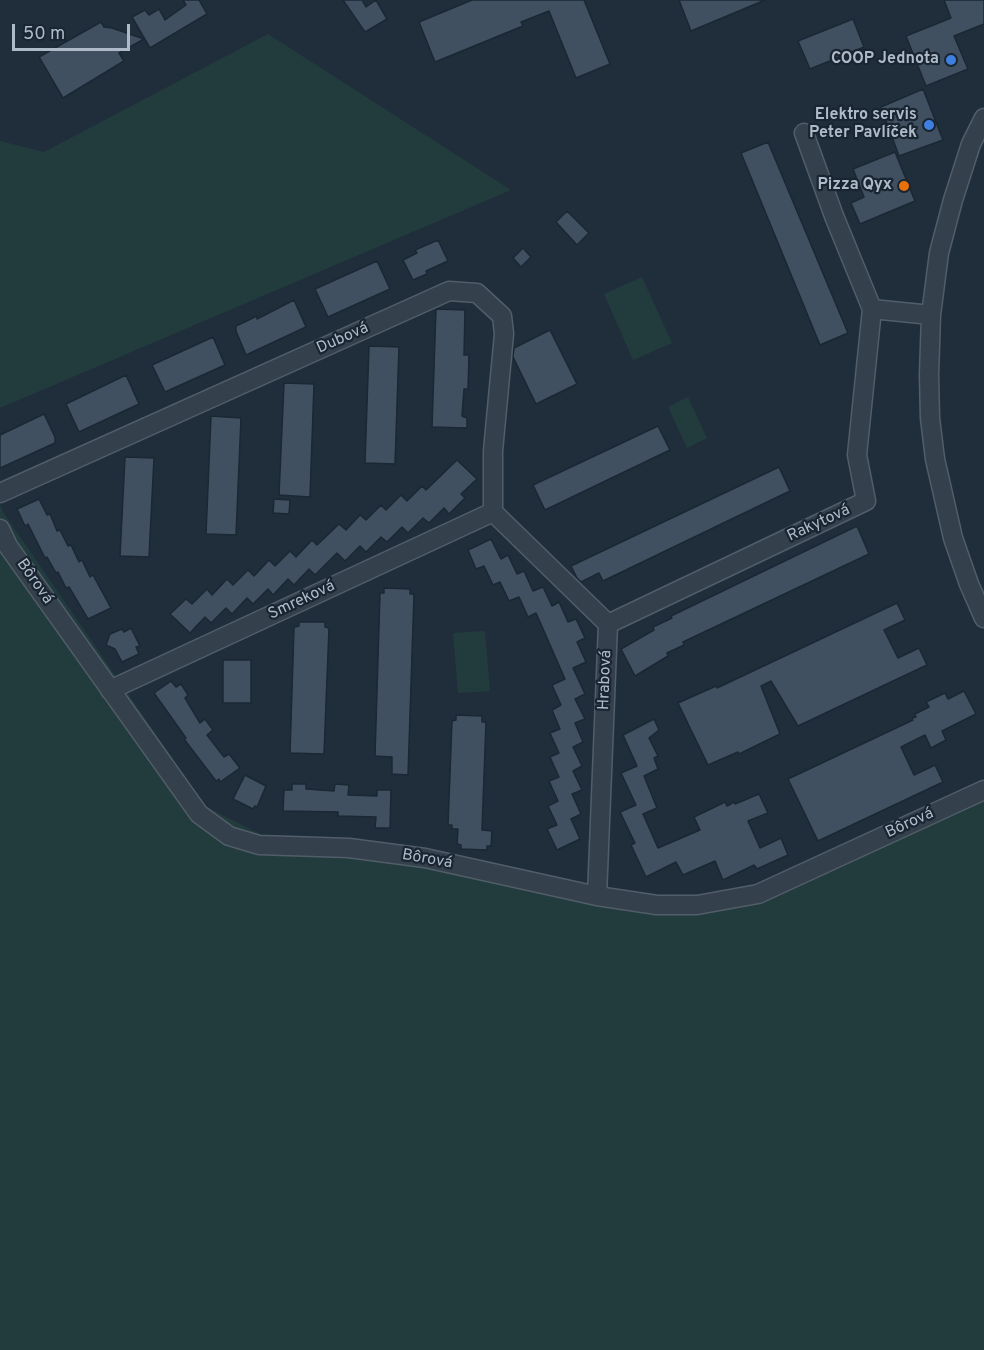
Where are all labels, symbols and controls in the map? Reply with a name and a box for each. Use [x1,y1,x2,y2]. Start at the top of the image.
scale bar [15,12,134,50]
text: 50 m [23,23,65,46]
place label: COOP Jednota [831,50,939,70]
marker: COOP Jednota [944,53,958,67]
place label: Elektro servis Peter Pavlíček [809,106,917,144]
marker: Elektro servis Peter Pavlíček [922,118,936,132]
place label: Pizza Qyx [818,176,892,196]
marker: Pizza Qyx [897,179,911,193]
street label: Dubová [314,319,372,359]
street label: Rakytová [785,501,853,547]
street label: Bôrová [12,556,56,608]
street label: Smreková [266,577,338,625]
street label: Hrabová [595,650,617,710]
street label: Bôrová [883,805,937,843]
street label: Bôrová [400,846,454,874]

